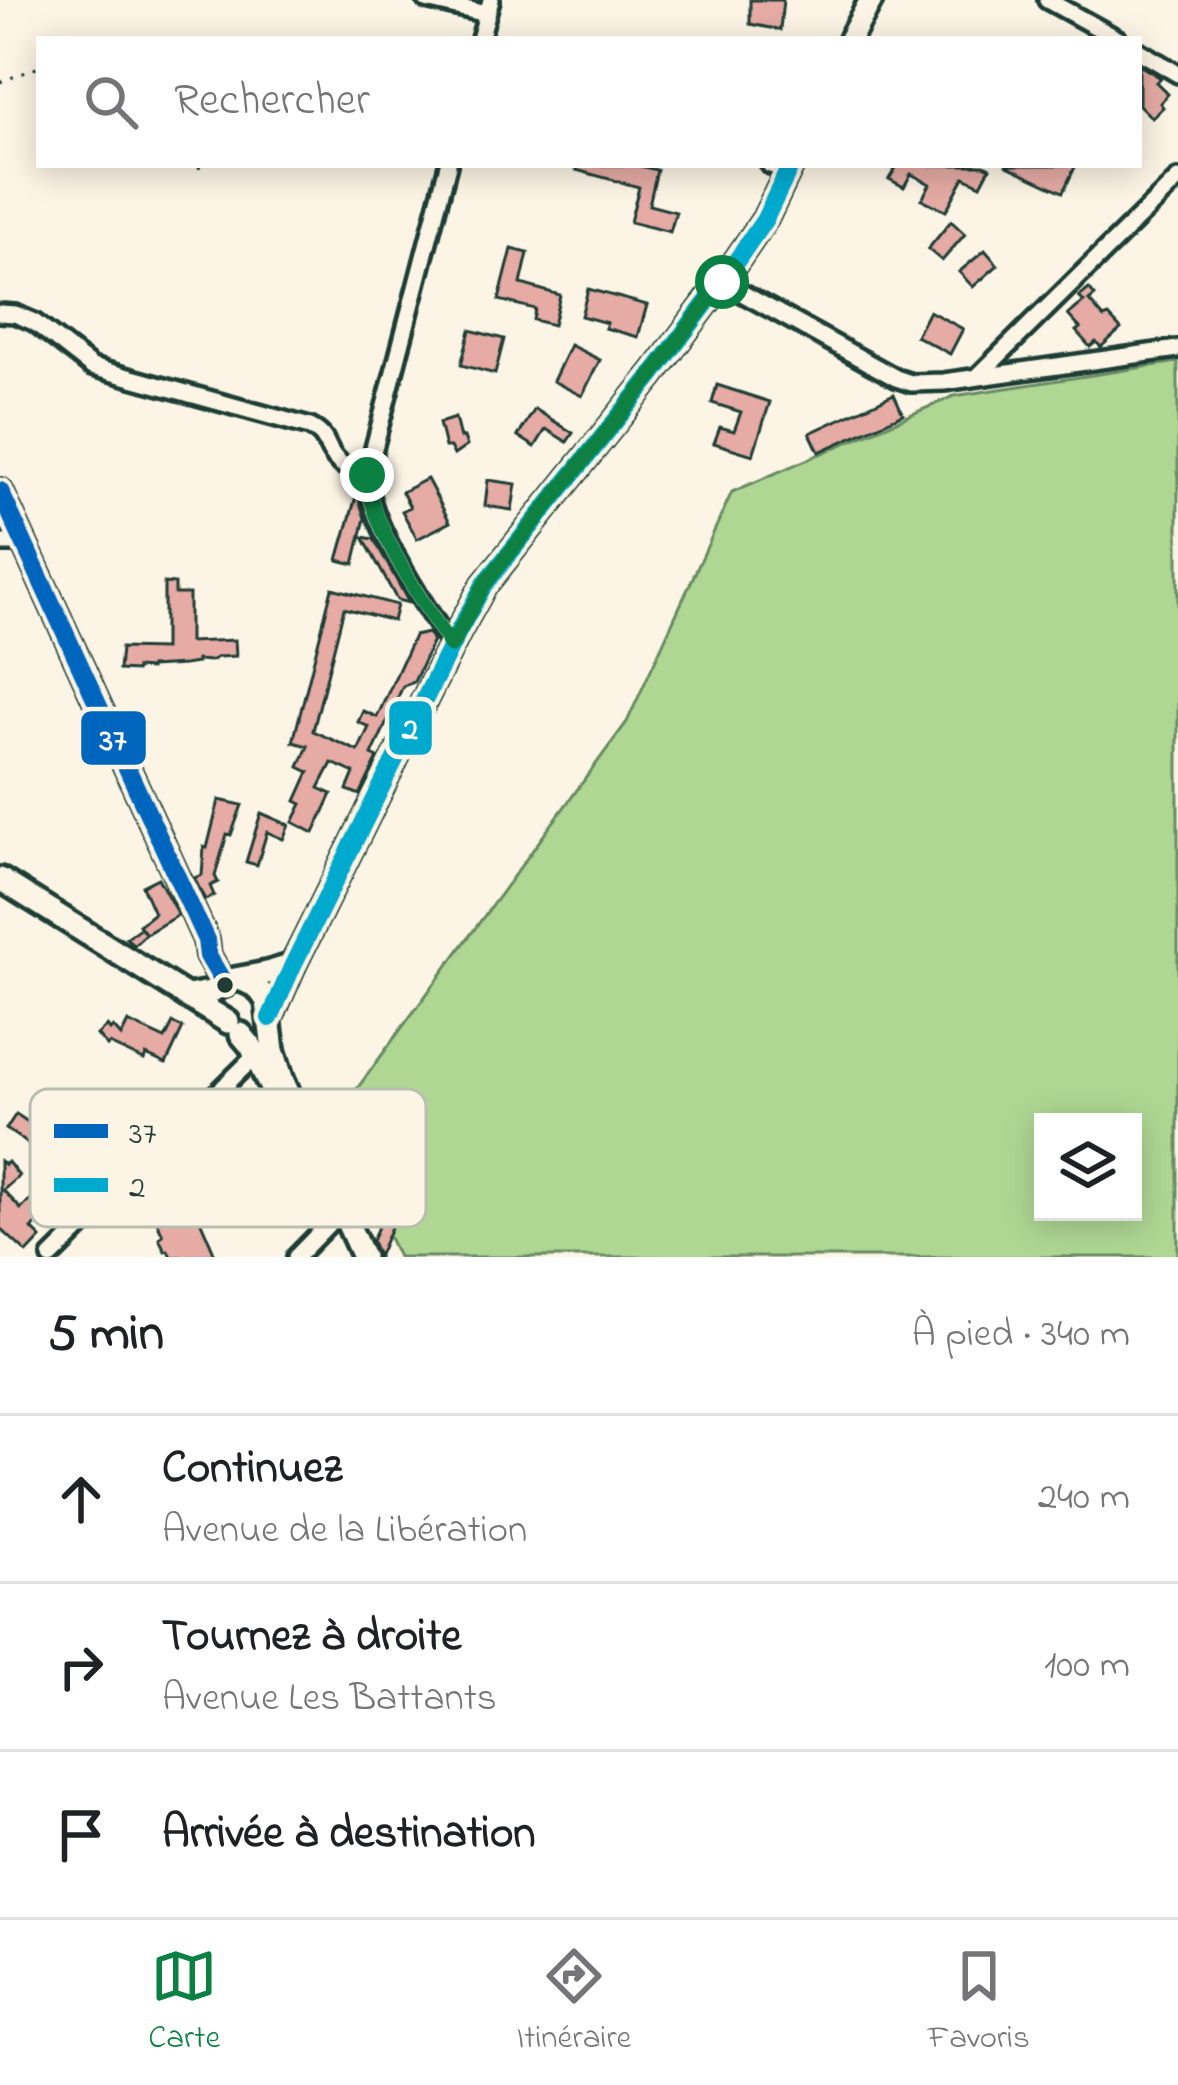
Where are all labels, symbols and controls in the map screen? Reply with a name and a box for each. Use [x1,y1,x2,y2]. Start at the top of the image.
search box [36,36,1142,168]
icon: search [78,69,144,135]
text: Rechercher [174,69,370,135]
route start [695,255,749,309]
route end [340,448,394,502]
line badge: 2 [387,699,434,757]
text: 2 [401,707,419,755]
line badge: 37 [79,709,148,767]
text: 37 [98,718,127,766]
unlabelled marker [214,974,236,996]
legend [30,1089,426,1227]
text: 37 [129,1111,157,1159]
map controls [1034,1113,1142,1221]
button: layers [1034,1113,1142,1221]
text: 2 [129,1165,145,1213]
text: 5 min [48,1298,164,1373]
text: À pied · 340 m [912,1307,1130,1364]
text: Continuez [162,1437,342,1503]
icon: ahead [48,1466,114,1532]
text: 240 m [1038,1470,1130,1527]
text: Avenue de la Libération [162,1503,527,1560]
text: Tournez à droite [162,1605,461,1671]
icon: right [48,1634,114,1700]
text: 100 m [1044,1638,1130,1695]
text: Avenue Les Battants [162,1671,497,1728]
icon: arrive [48,1802,114,1868]
text: Arrivée à destination [162,1802,536,1868]
tab: Carte [148,1943,220,2063]
tab: Itinéraire [517,1943,631,2063]
tab: Favoris [928,1943,1030,2063]

